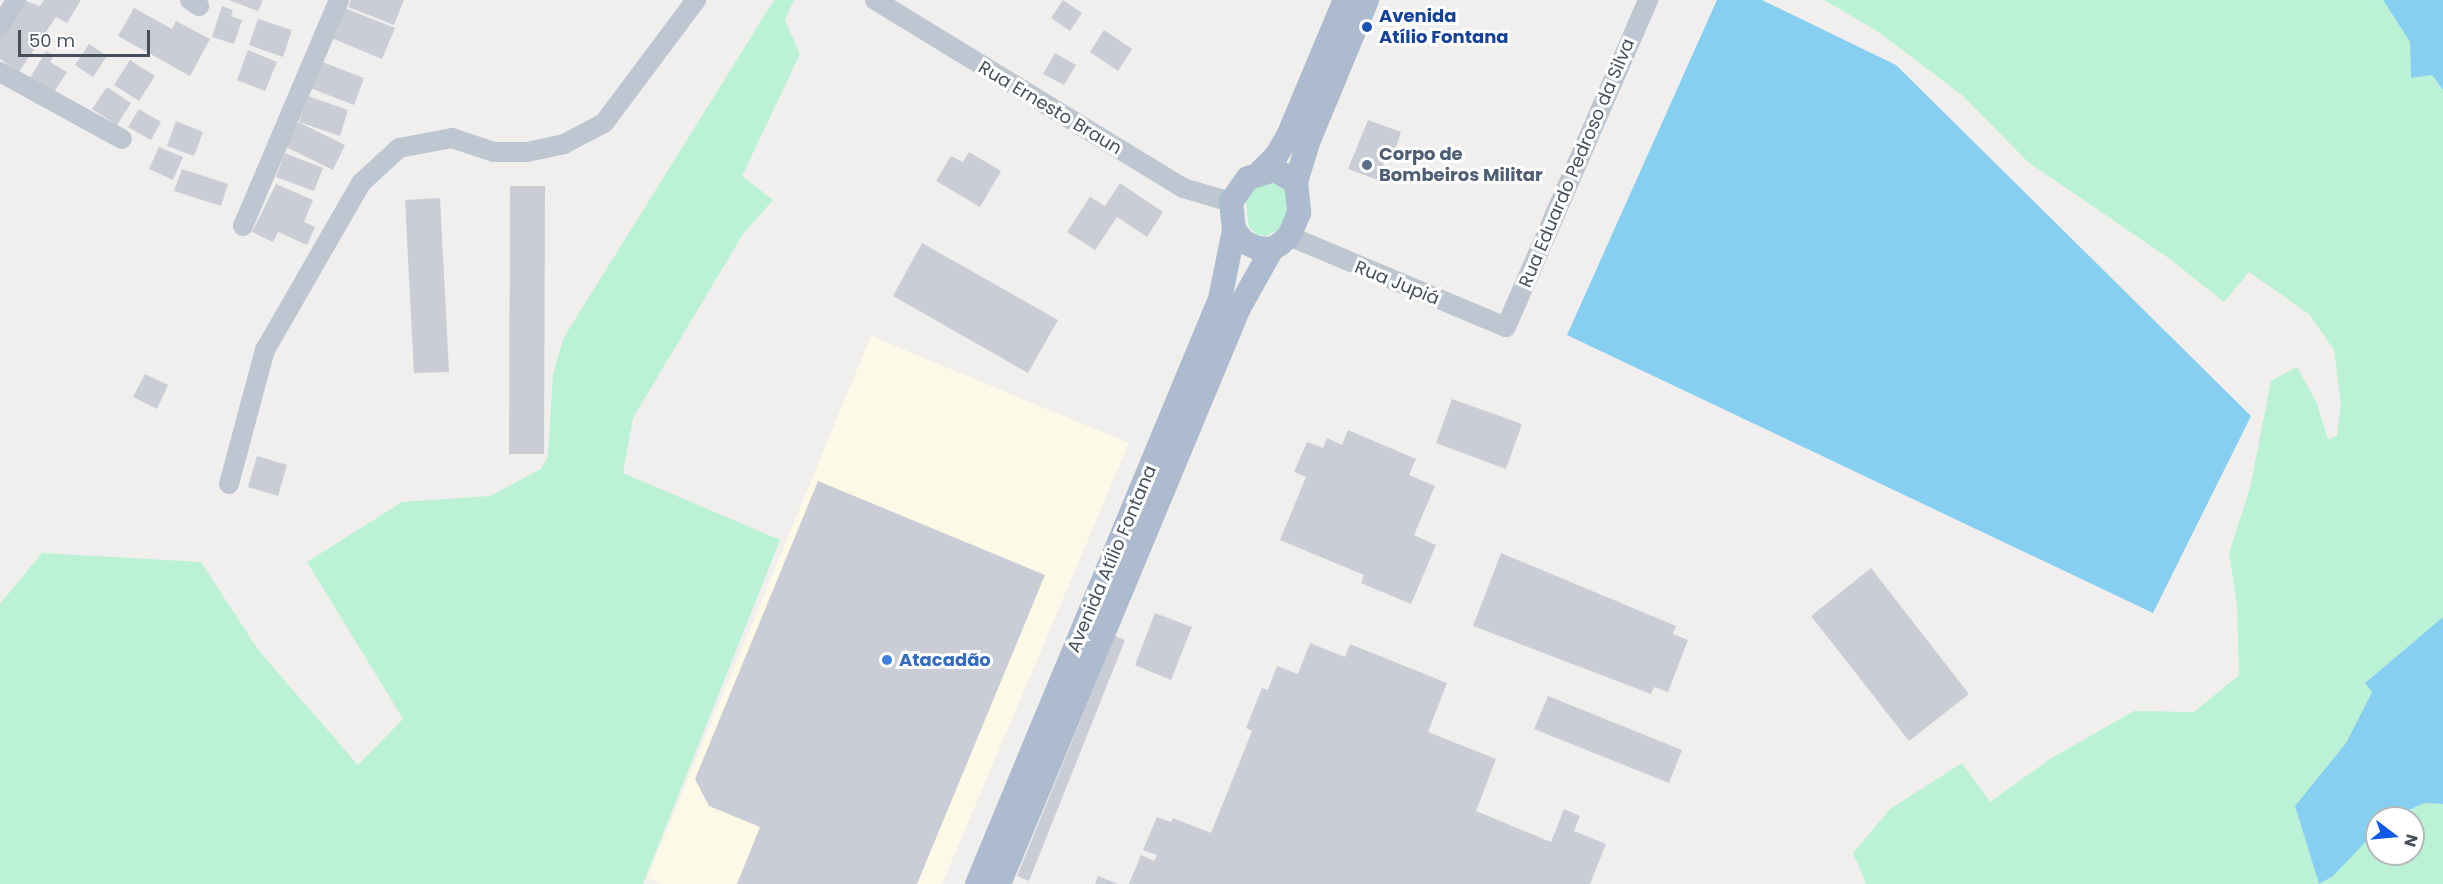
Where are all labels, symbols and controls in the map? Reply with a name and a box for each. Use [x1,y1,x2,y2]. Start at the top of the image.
place label: Avenida Atílio Fontana [1379,6,1509,48]
scale bar [21,18,153,56]
marker: Avenida Atílio Fontana [1360,20,1374,34]
text: 50 m [29,28,75,53]
street label: Rua Eduardo Pedroso da Silva [1515,35,1639,291]
street label: Rua Ernesto Braun [974,57,1126,159]
place label: Corpo de Bombeiros Militar [1379,144,1543,186]
marker: Corpo de Bombeiros Militar [1360,158,1374,172]
street label: Rua Jupiá [1352,256,1442,310]
street label: Avenida Atílio Fontana [1063,462,1161,656]
place label: Atacadão [899,649,991,671]
marker: Atacadão [880,653,894,667]
north arrow [2365,806,2425,866]
text: N [2398,832,2424,850]

